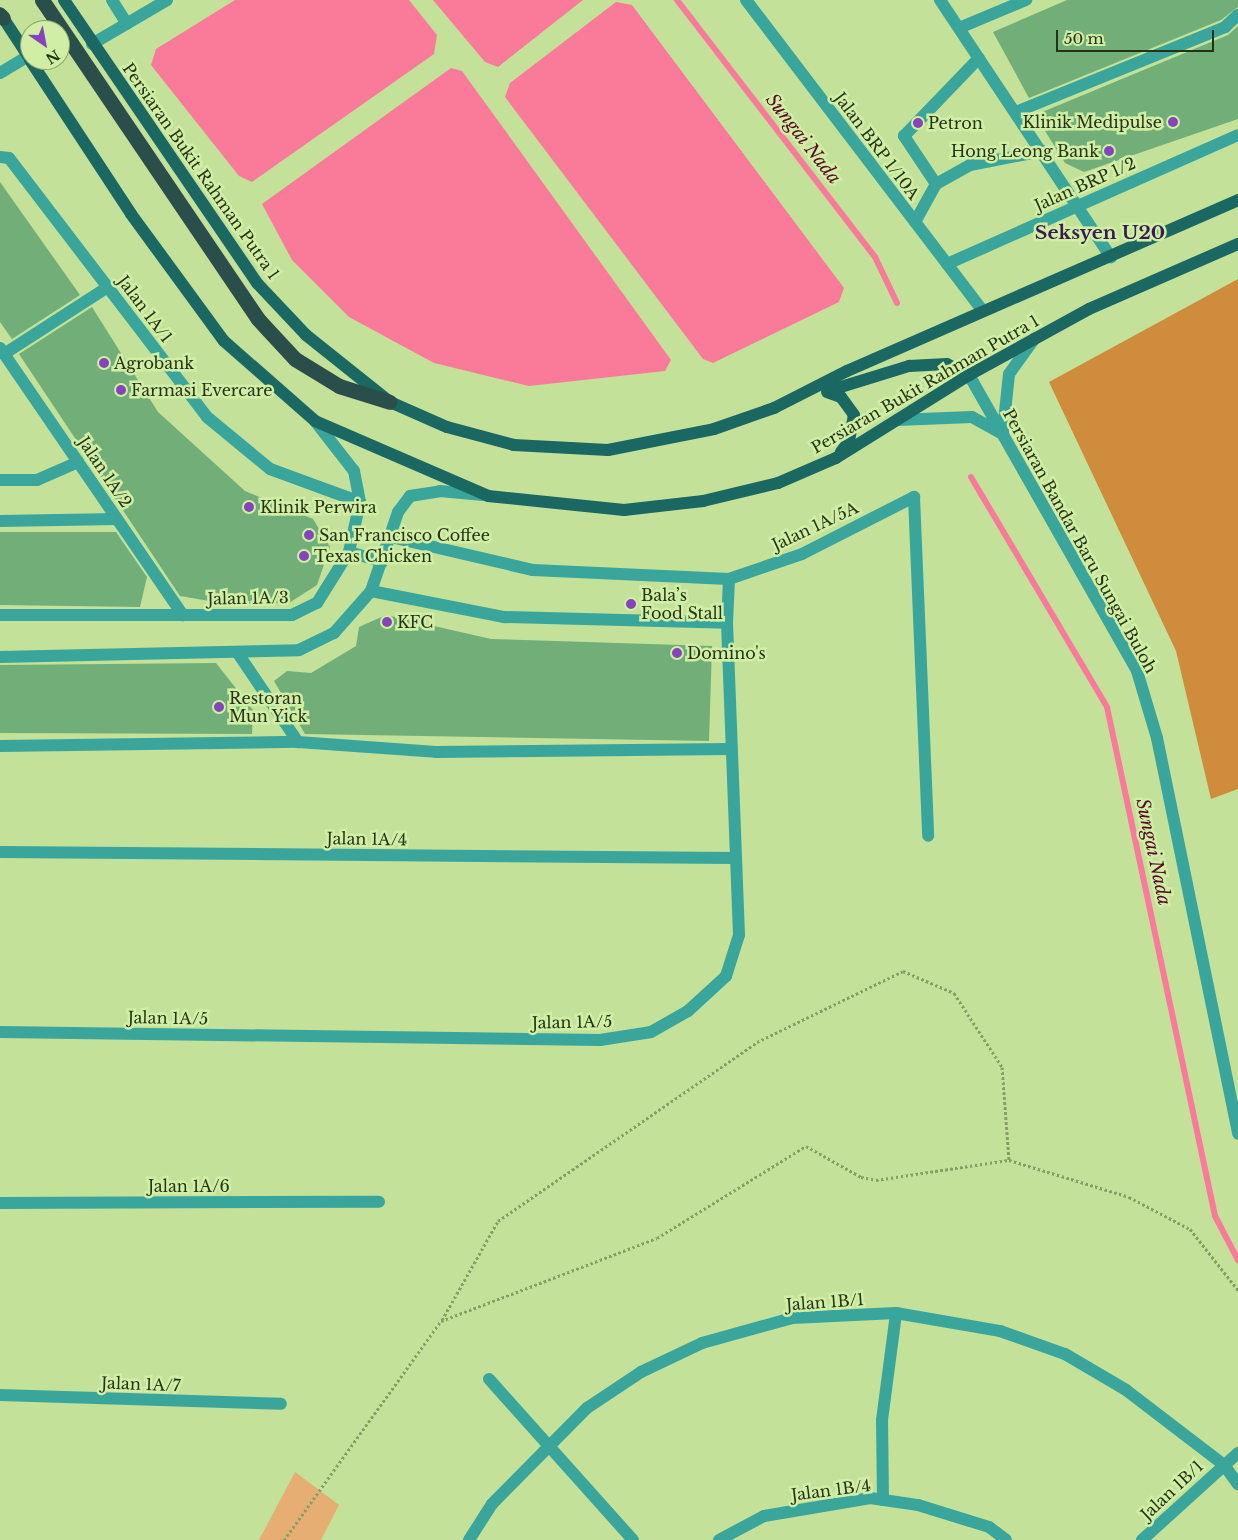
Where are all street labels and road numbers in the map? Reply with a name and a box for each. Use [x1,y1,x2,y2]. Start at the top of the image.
street label: Persiaran Bukit Rahman Putra 1 [119,59,283,283]
street label: Jalan BRP 1/10A [830,88,924,204]
street label: Jalan BRP 1/2 [1031,153,1139,215]
street label: Jalan 1A/1 [114,272,176,346]
street label: Persiaran Bukit Rahman Putra 1 [808,311,1042,457]
street label: Persiaran Bandar Baru Sungai Buloh [999,405,1161,677]
street label: Jalan 1A/2 [74,433,136,511]
street label: Jalan 1A/5A [769,498,861,554]
street label: Jalan 1A/3 [207,588,289,608]
street label: Jalan 1A/4 [327,829,407,849]
street label: Jalan 1A/5 [128,1008,208,1028]
street label: Jalan 1A/5 [532,1012,612,1032]
street label: Jalan 1A/6 [148,1176,230,1196]
street label: Jalan 1B/1 [785,1290,865,1314]
street label: Jalan 1A/7 [101,1373,181,1395]
street label: Jalan 1B/1 [1137,1456,1207,1524]
street label: Jalan 1B/4 [790,1476,872,1504]

